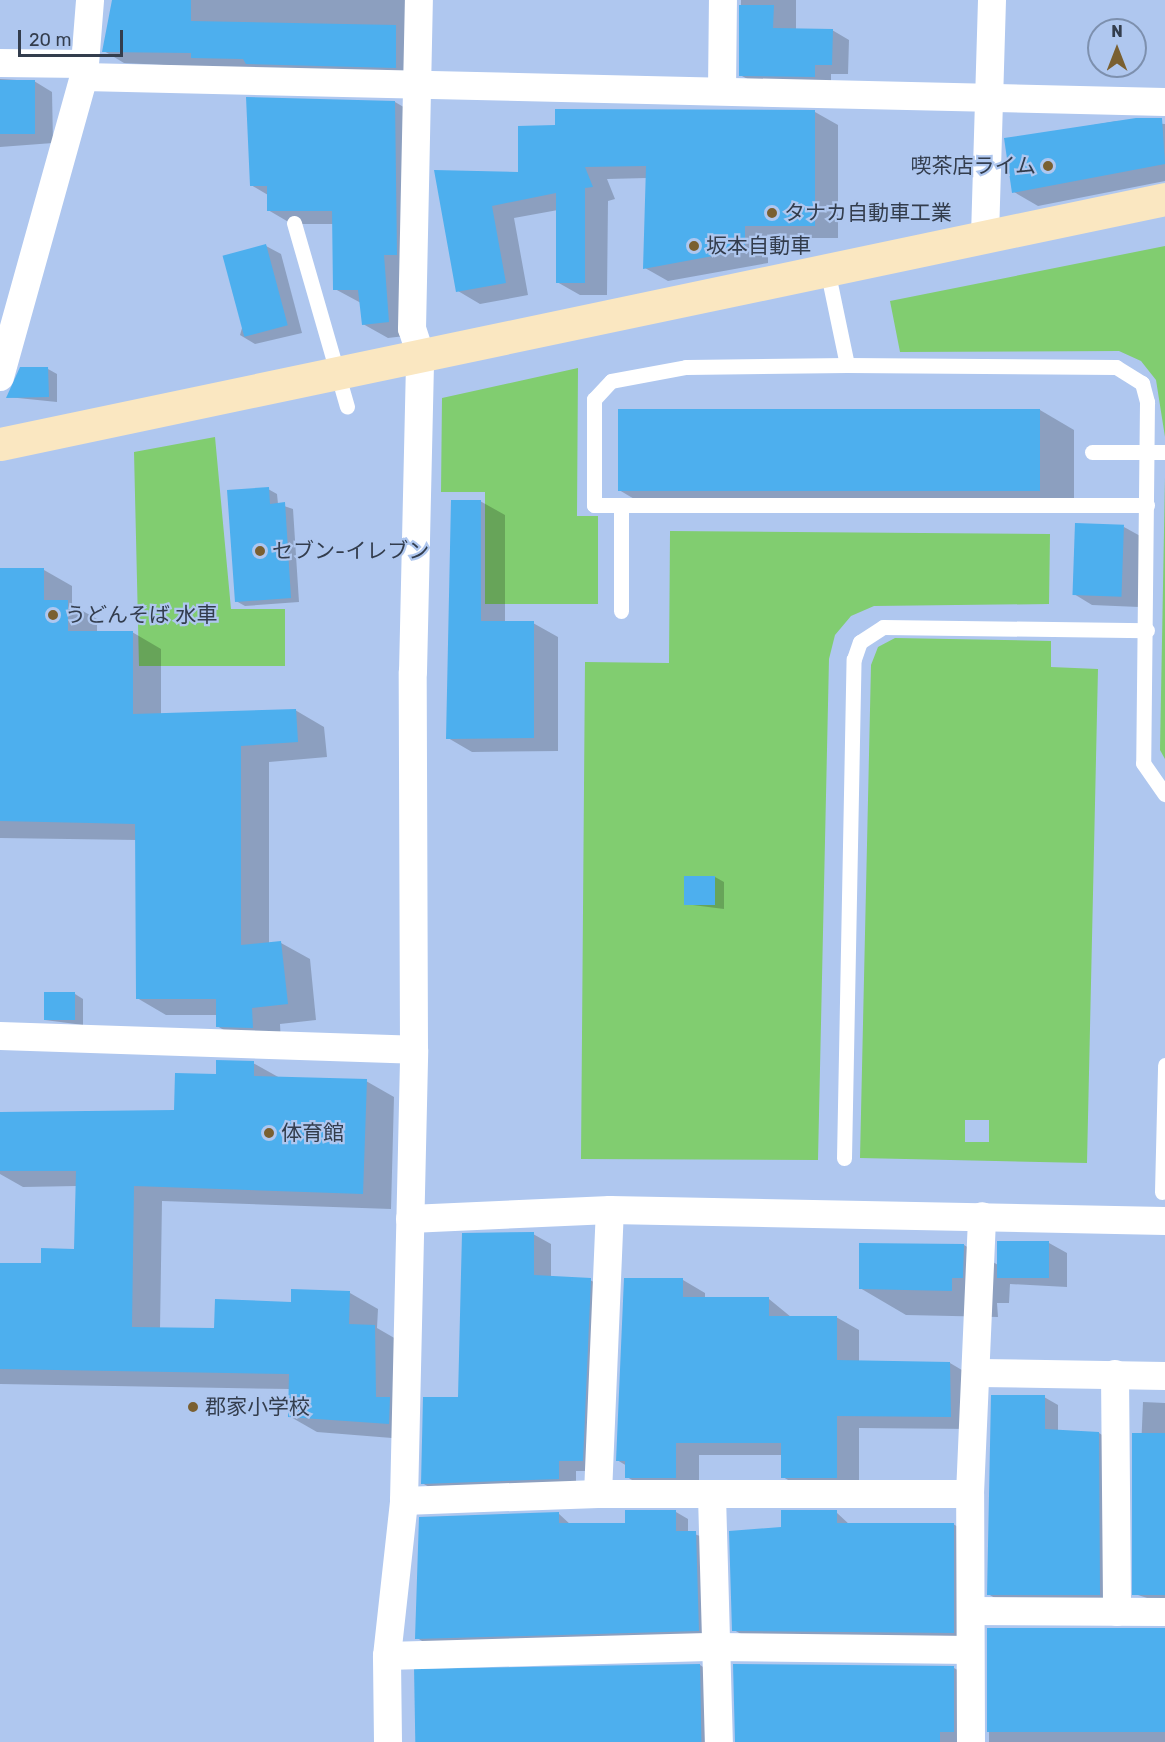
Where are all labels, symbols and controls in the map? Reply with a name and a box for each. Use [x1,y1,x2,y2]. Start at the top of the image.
scale bar [21,18,126,56]
north arrow [1087,18,1147,78]
text: N [1111,22,1123,41]
text: 20 m [29,29,71,51]
place label: 喫茶店ライム [910,153,1036,179]
marker: 喫茶店ライム [1041,159,1055,173]
place label: タナカ自動車工業 [784,200,952,226]
marker: タナカ自動車工業 [765,206,779,220]
place label: 坂本自動車 [706,233,811,259]
marker: 坂本自動車 [687,239,701,253]
place label: セブン-イレブン [272,538,429,564]
marker: セブン-イレブン [253,544,267,558]
place label: うどんそば 水車 [65,602,217,628]
marker: うどんそば 水車 [46,608,60,622]
place label: 体育館 [281,1120,344,1146]
marker: 体育館 [262,1126,276,1140]
place label: 郡家小学校 [205,1394,310,1420]
marker: 郡家小学校 [186,1400,200,1414]

